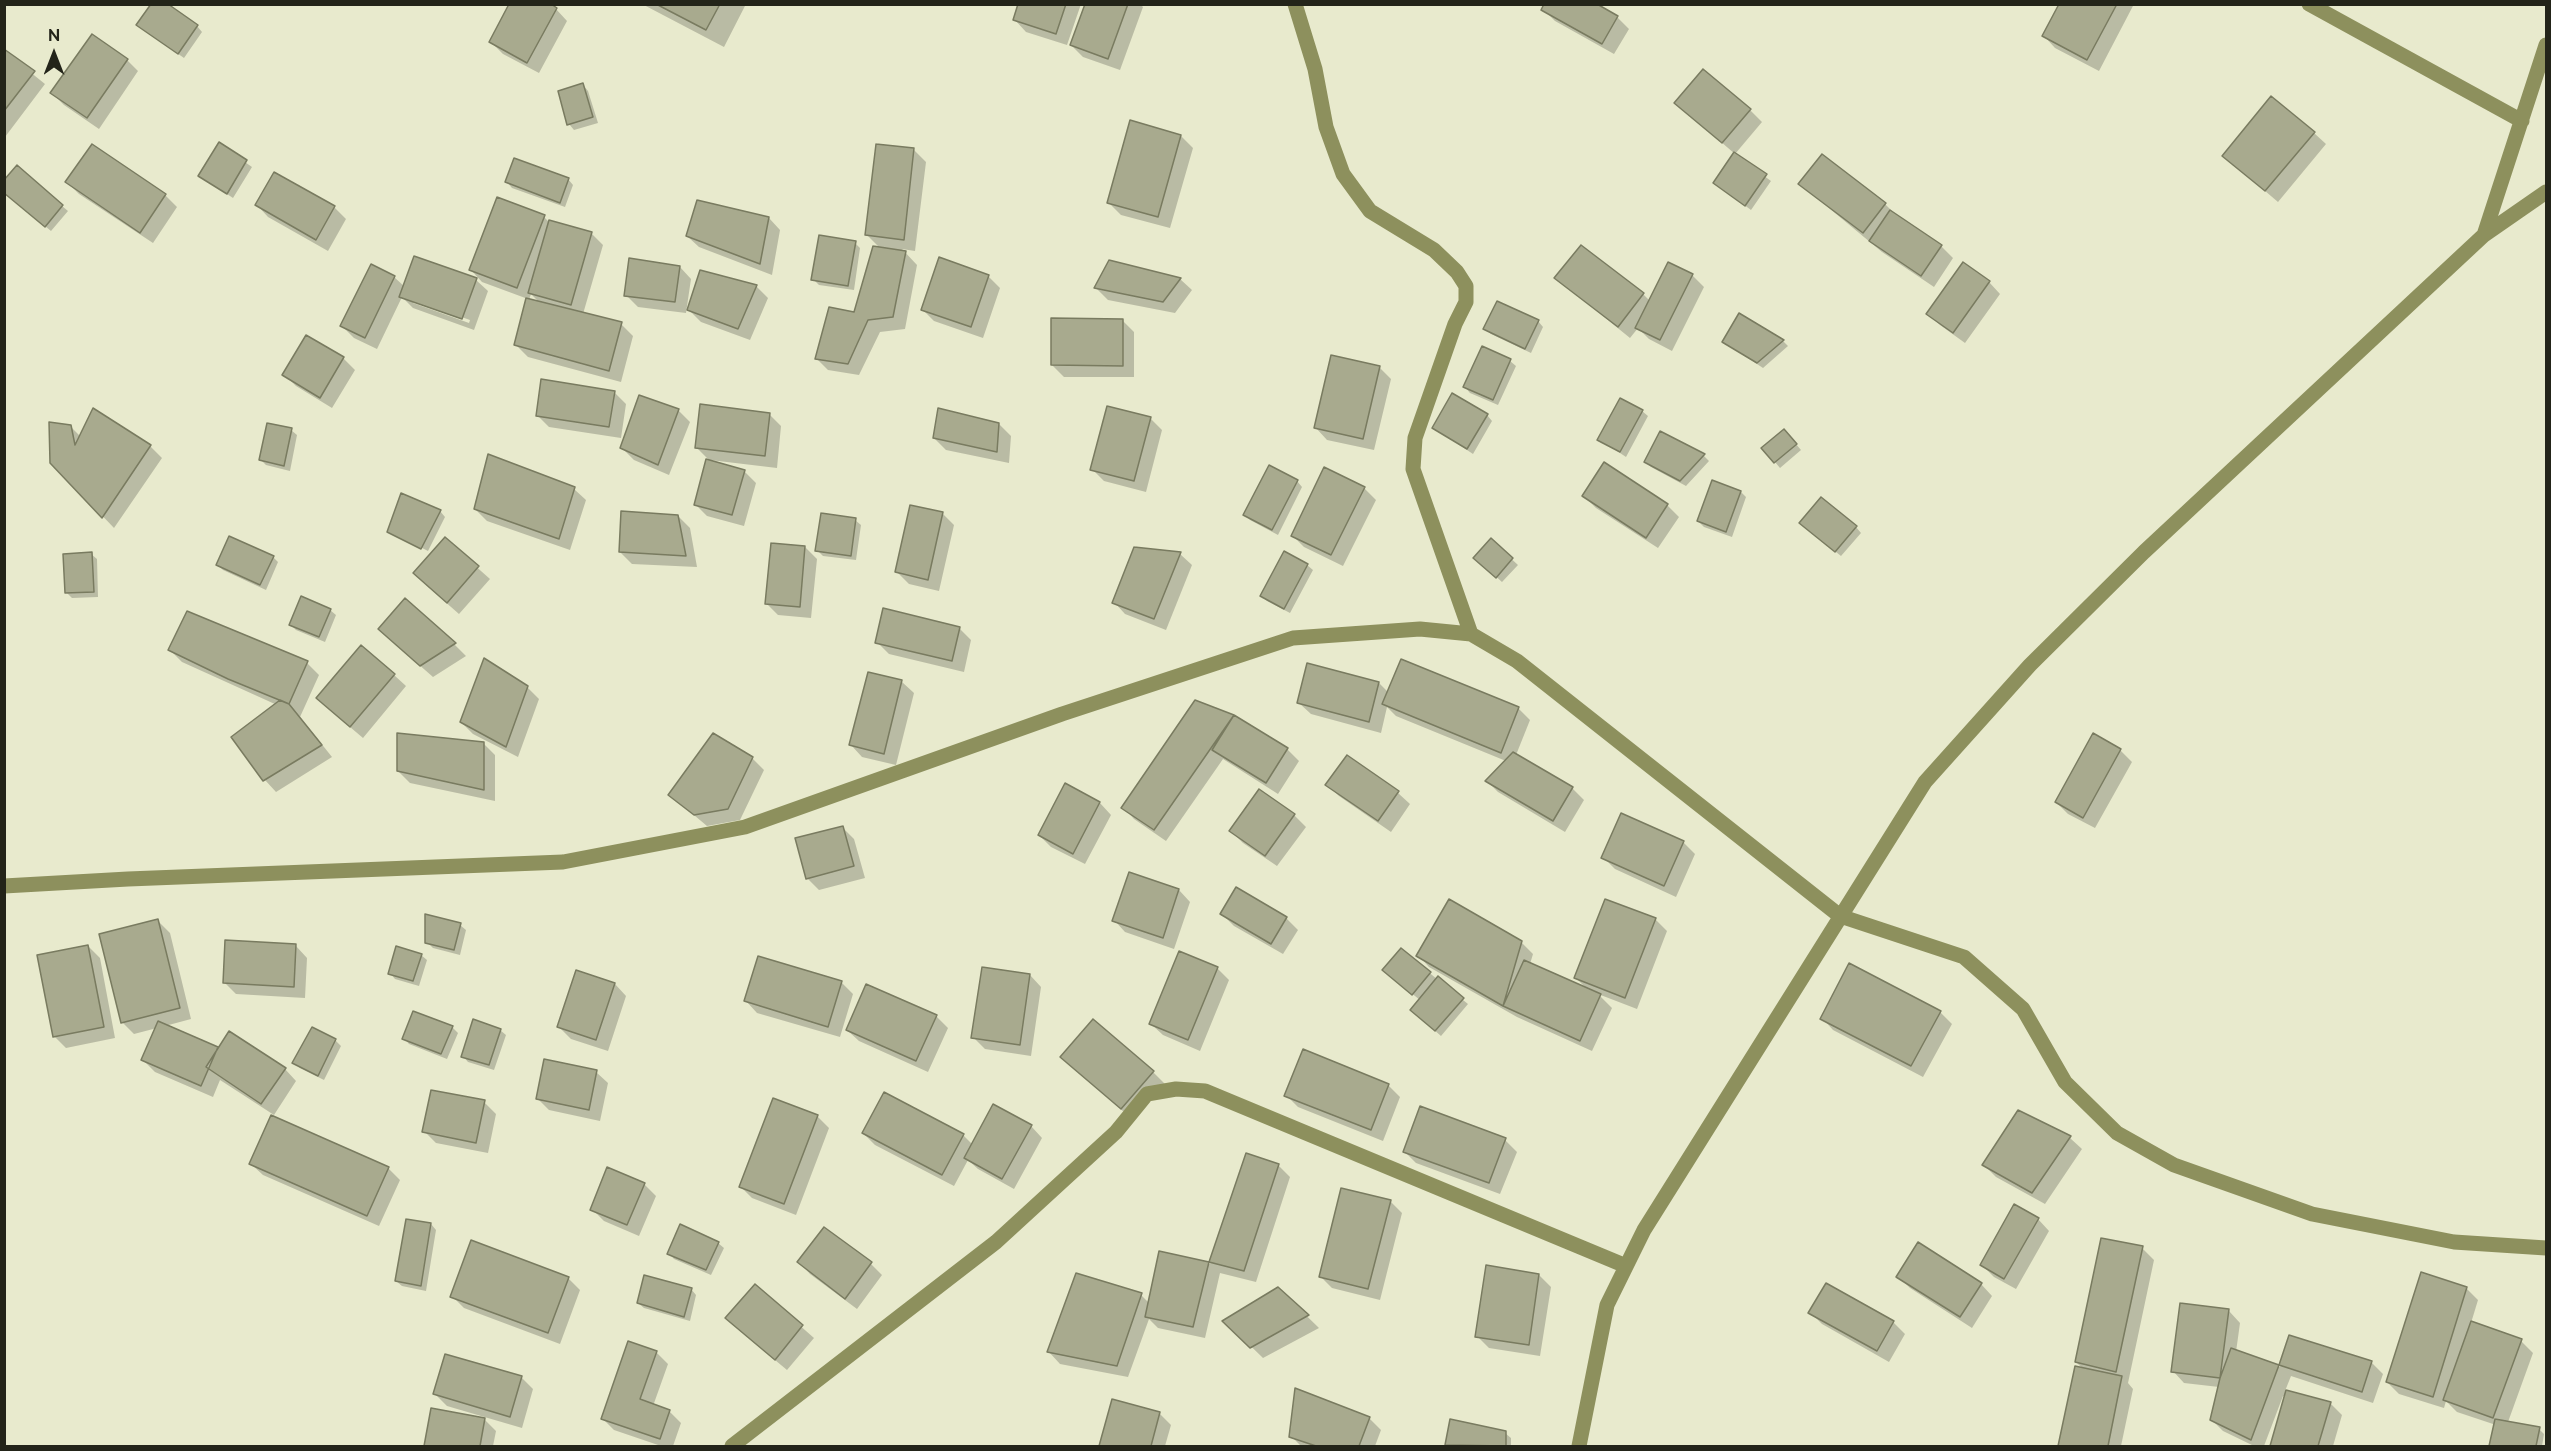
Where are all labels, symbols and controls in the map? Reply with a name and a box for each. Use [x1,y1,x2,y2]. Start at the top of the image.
north arrow [24,24,84,84]
text: N [48,26,60,45]

